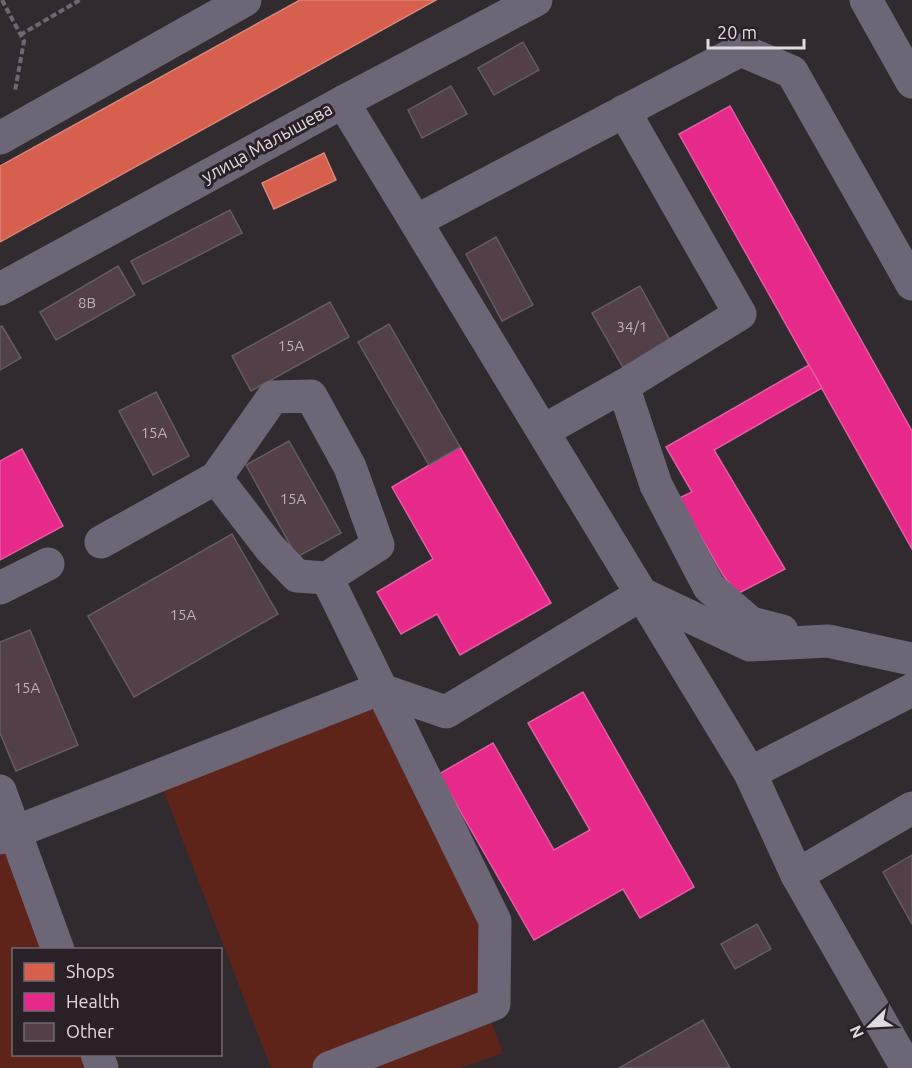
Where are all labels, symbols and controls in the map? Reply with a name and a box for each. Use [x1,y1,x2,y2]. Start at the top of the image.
scale bar [708,12,804,50]
text: 20 m [717,22,757,42]
street label: улица Малышева [198,98,335,186]
house number: 8В [78,294,96,311]
house number: 34/1 [617,318,647,335]
house number: 15А [278,337,305,354]
house number: 15А [141,424,168,441]
house number: 15А [280,490,307,507]
house number: 15А [170,606,197,623]
house number: 15А [14,679,41,696]
legend [12,948,222,1056]
text: Shops [66,961,115,981]
text: Health [66,991,120,1011]
north arrow [840,996,900,1056]
text: Other [66,1021,114,1041]
text: N [846,1023,867,1041]

